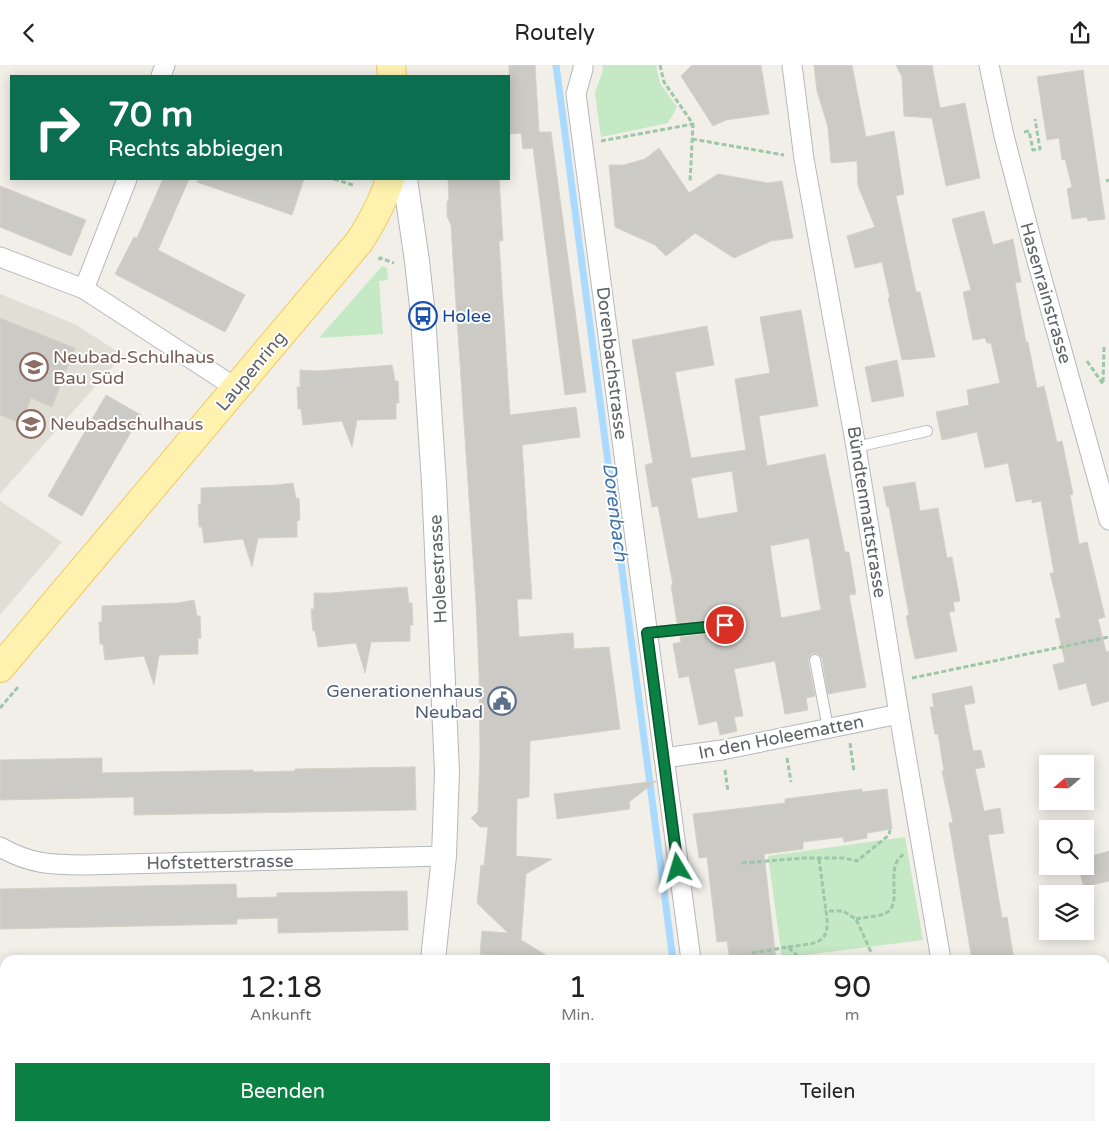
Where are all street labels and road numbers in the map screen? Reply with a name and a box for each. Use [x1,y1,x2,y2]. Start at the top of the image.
street label: Hasenrainstrasse [1015,220,1077,366]
street label: Dorenbachstrasse [592,285,632,441]
street label: Laupenring [211,327,291,415]
street label: Bündtenmattstrasse [843,425,891,599]
street label: Holeestrasse [424,514,452,624]
street label: In den Holeematten [696,710,866,764]
street label: Hofstetterstrasse [146,850,294,874]

